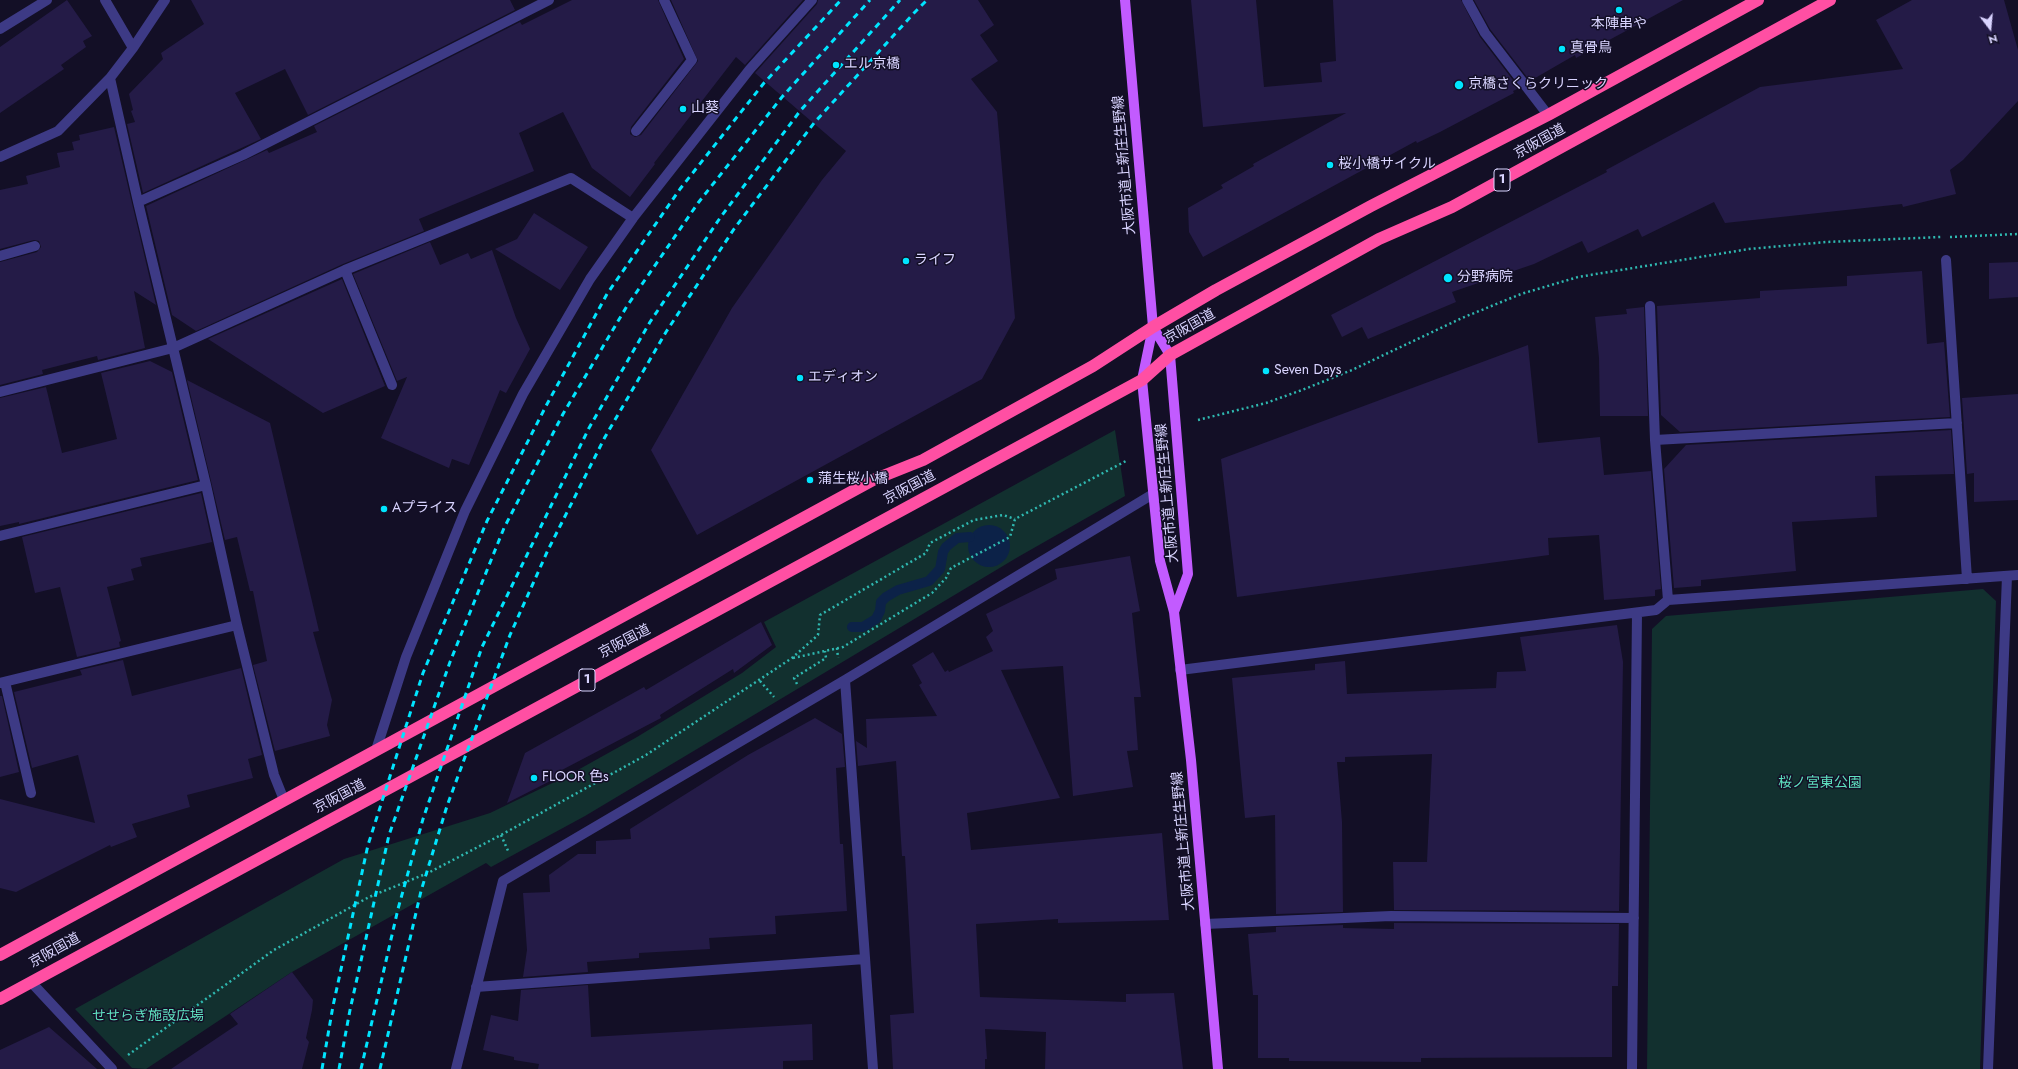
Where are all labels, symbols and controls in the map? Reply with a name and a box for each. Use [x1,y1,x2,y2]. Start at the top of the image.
marker: 本陣串や [1614,5,1624,15]
north arrow [1970,8,2010,48]
place label: 本陣串や [1591,17,1647,33]
text: N [1987,31,2000,48]
place label: 真骨鳥 [1570,41,1612,57]
marker: 真骨鳥 [1557,44,1567,54]
place label: エル京橋 [844,57,900,73]
marker: エル京橋 [831,60,841,70]
place label: 京橋さくらクリニック [1468,77,1608,93]
marker: 京橋さくらクリニック [1453,79,1465,91]
street label: 大阪市道上新庄生野線 [1111,95,1139,235]
place label: 山葵 [691,101,719,117]
marker: 山葵 [678,104,688,114]
street label: 京阪国道 [1511,121,1569,163]
place label: 桜小橋サイクル [1338,157,1436,173]
marker: 桜小橋サイクル [1325,160,1335,170]
road number: 1 [1494,169,1510,191]
place label: ライフ [914,253,956,269]
marker: ライフ [901,256,911,266]
place label: 分野病院 [1457,270,1513,286]
marker: 分野病院 [1442,272,1454,284]
street label: 京阪国道 [1161,306,1219,348]
place label: Seven Days [1274,363,1341,379]
marker: Seven Days [1261,366,1271,376]
place label: エディオン [808,370,878,386]
marker: エディオン [795,373,805,383]
street label: 大阪市道上新庄生野線 [1154,423,1182,563]
street label: 京阪国道 [881,467,939,509]
place label: 蒲生桜小橋 [818,472,888,488]
marker: 蒲生桜小橋 [805,475,815,485]
place label: Aプライス [392,501,457,517]
marker: Aプライス [379,504,389,514]
street label: 京阪国道 [596,621,654,663]
road number: 1 [579,669,595,691]
place label: FLOOR 色s [542,770,609,786]
street label: 大阪市道上新庄生野線 [1170,771,1198,911]
marker: FLOOR 色s [529,773,539,783]
street label: 京阪国道 [311,776,369,818]
park label: 桜ノ宮東公園 [1778,776,1862,792]
street label: 京阪国道 [26,930,84,972]
park label: せせらぎ施設広場 [92,1009,204,1025]

